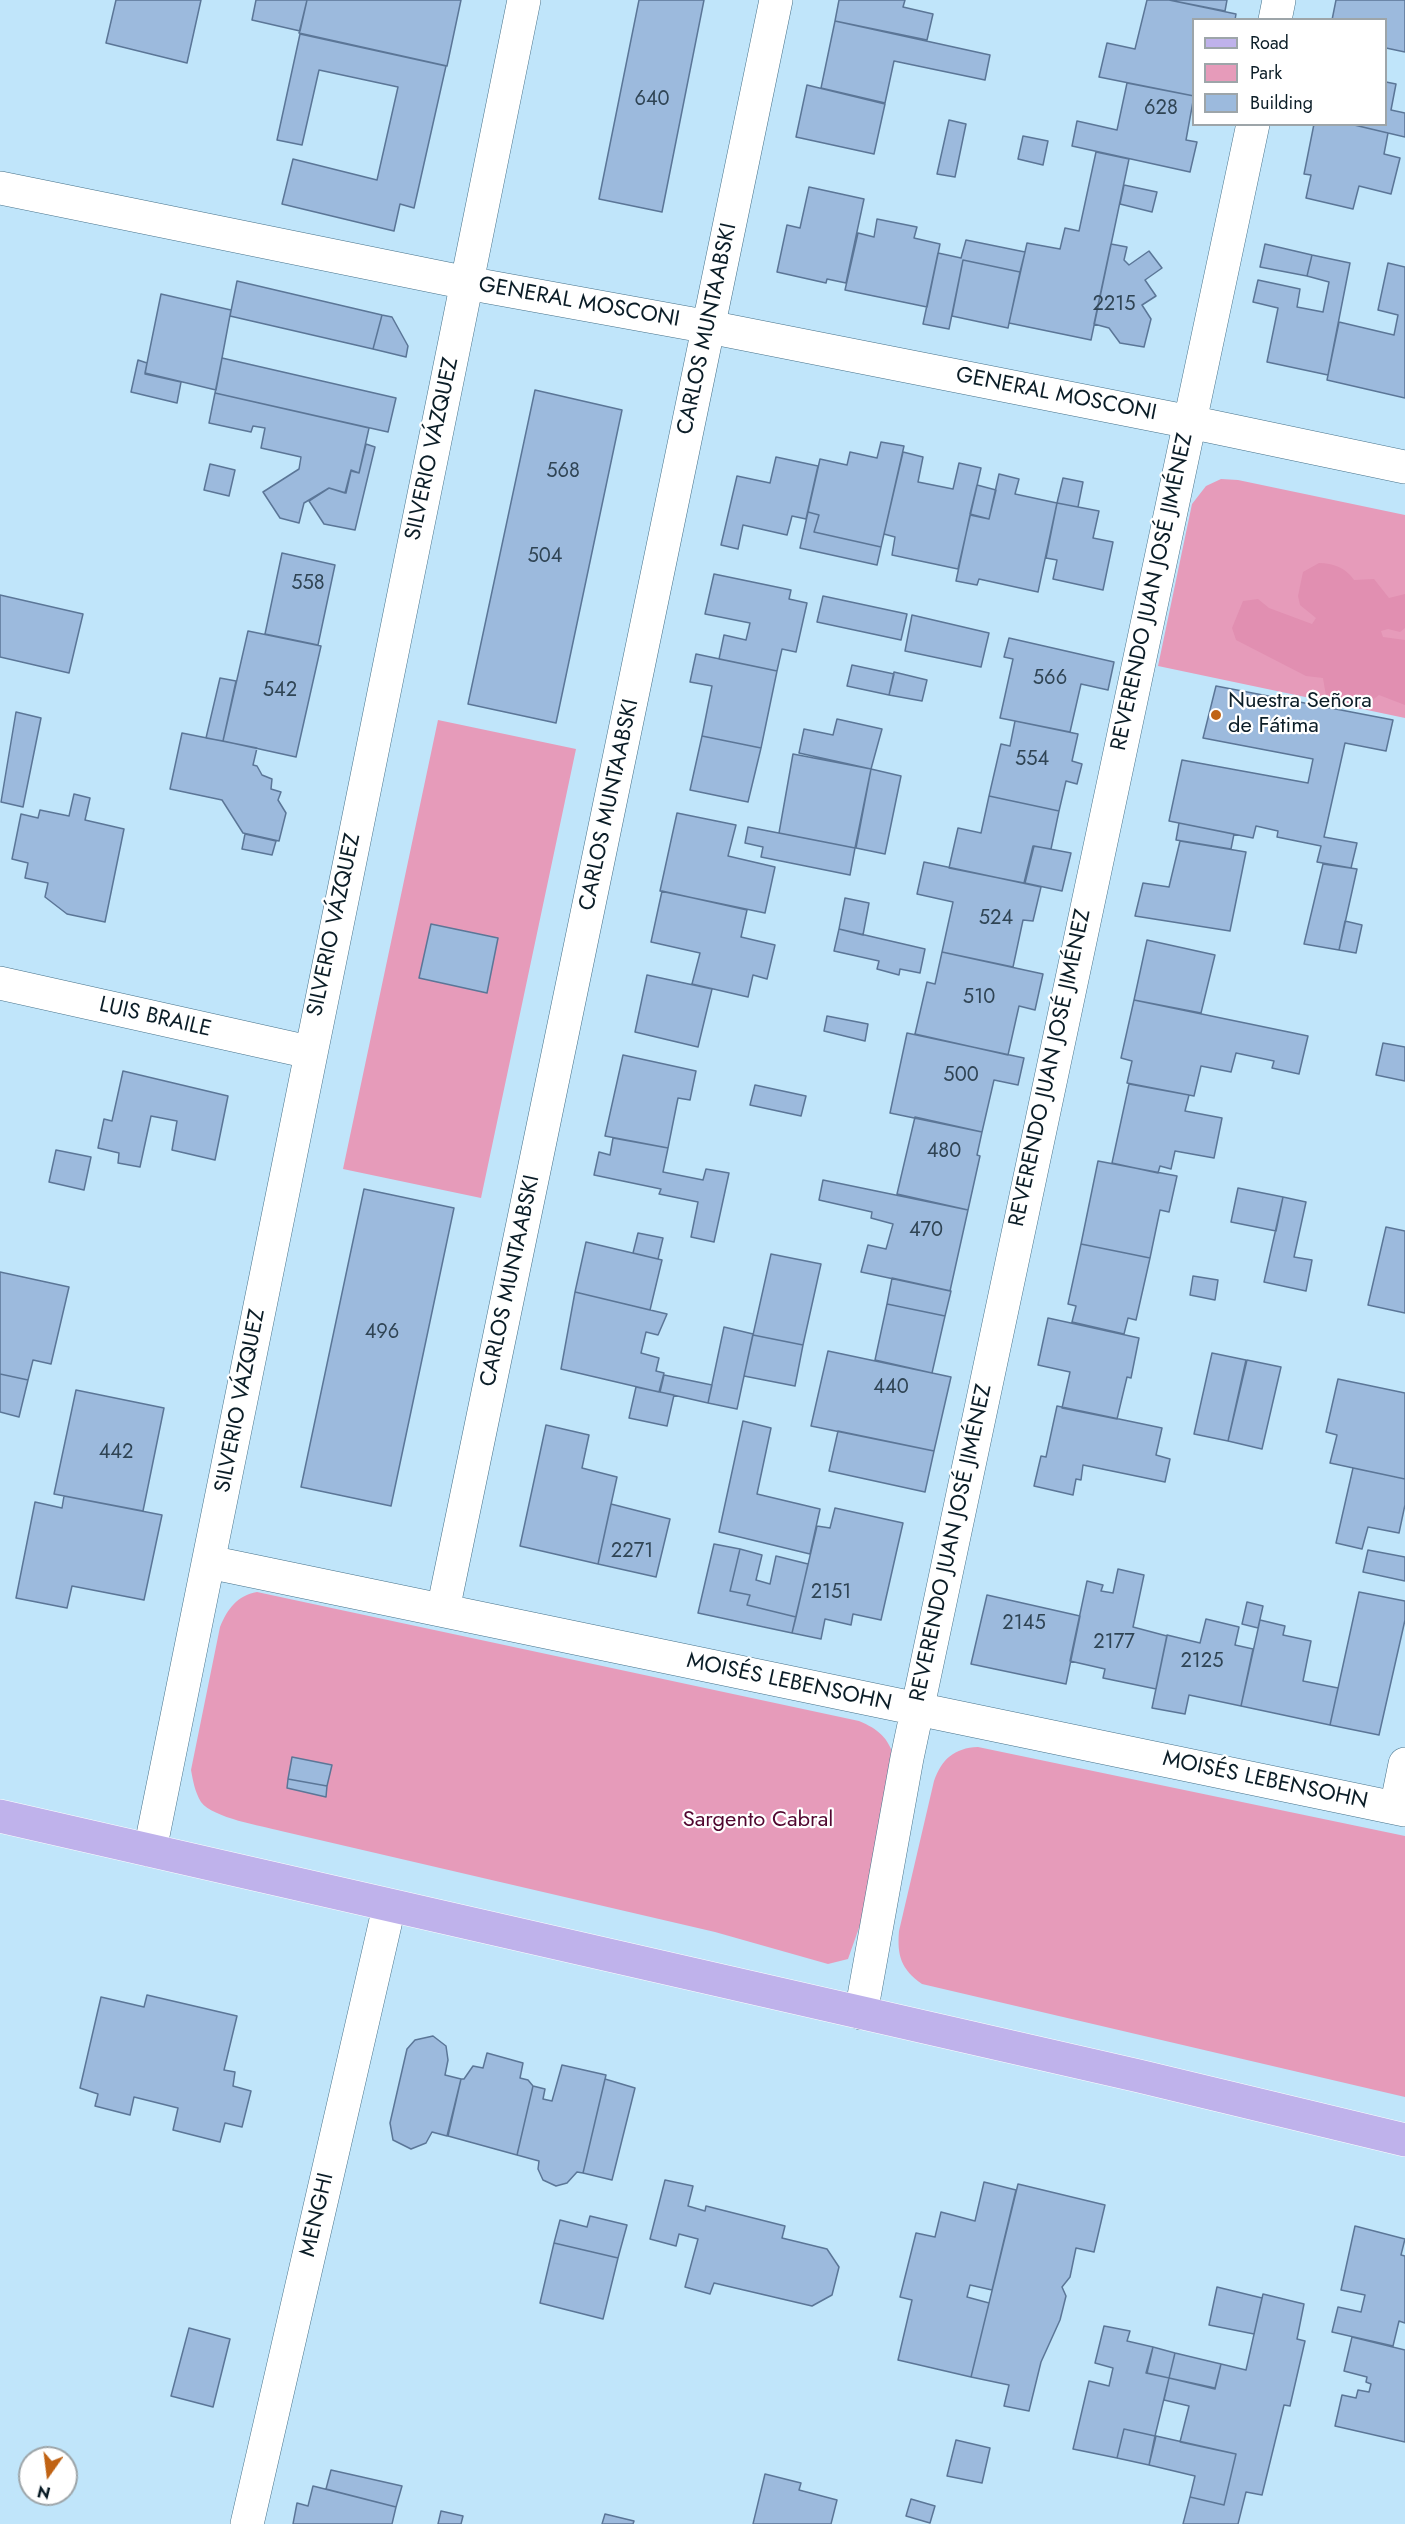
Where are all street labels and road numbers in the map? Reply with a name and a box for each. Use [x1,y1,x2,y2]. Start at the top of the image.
street label: CARLOS MUNTAABSKI [673,221,743,437]
street label: GENERAL MOSCONI [476,272,682,334]
street label: SILVERIO VÁZQUEZ [401,355,465,543]
street label: GENERAL MOSCONI [953,363,1159,427]
street label: REVERENDO JUAN JOSÉ JIMÉNEZ [1106,431,1200,753]
street label: CARLOS MUNTAABSKI [575,697,645,913]
street label: SILVERIO VÁZQUEZ [303,831,367,1019]
street label: REVERENDO JUAN JOSÉ JIMÉNEZ [1004,907,1098,1229]
street label: LUIS BRAILE [96,992,214,1044]
street label: CARLOS MUNTAABSKI [476,1173,546,1389]
street label: SILVERIO VÁZQUEZ [210,1307,272,1495]
street label: REVERENDO JUAN JOSÉ JIMÉNEZ [905,1382,999,1704]
street label: MOISÉS LEBENSOHN [684,1648,894,1718]
street label: MOISÉS LEBENSOHN [1160,1746,1370,1816]
street label: MENGHI [296,2171,340,2259]

